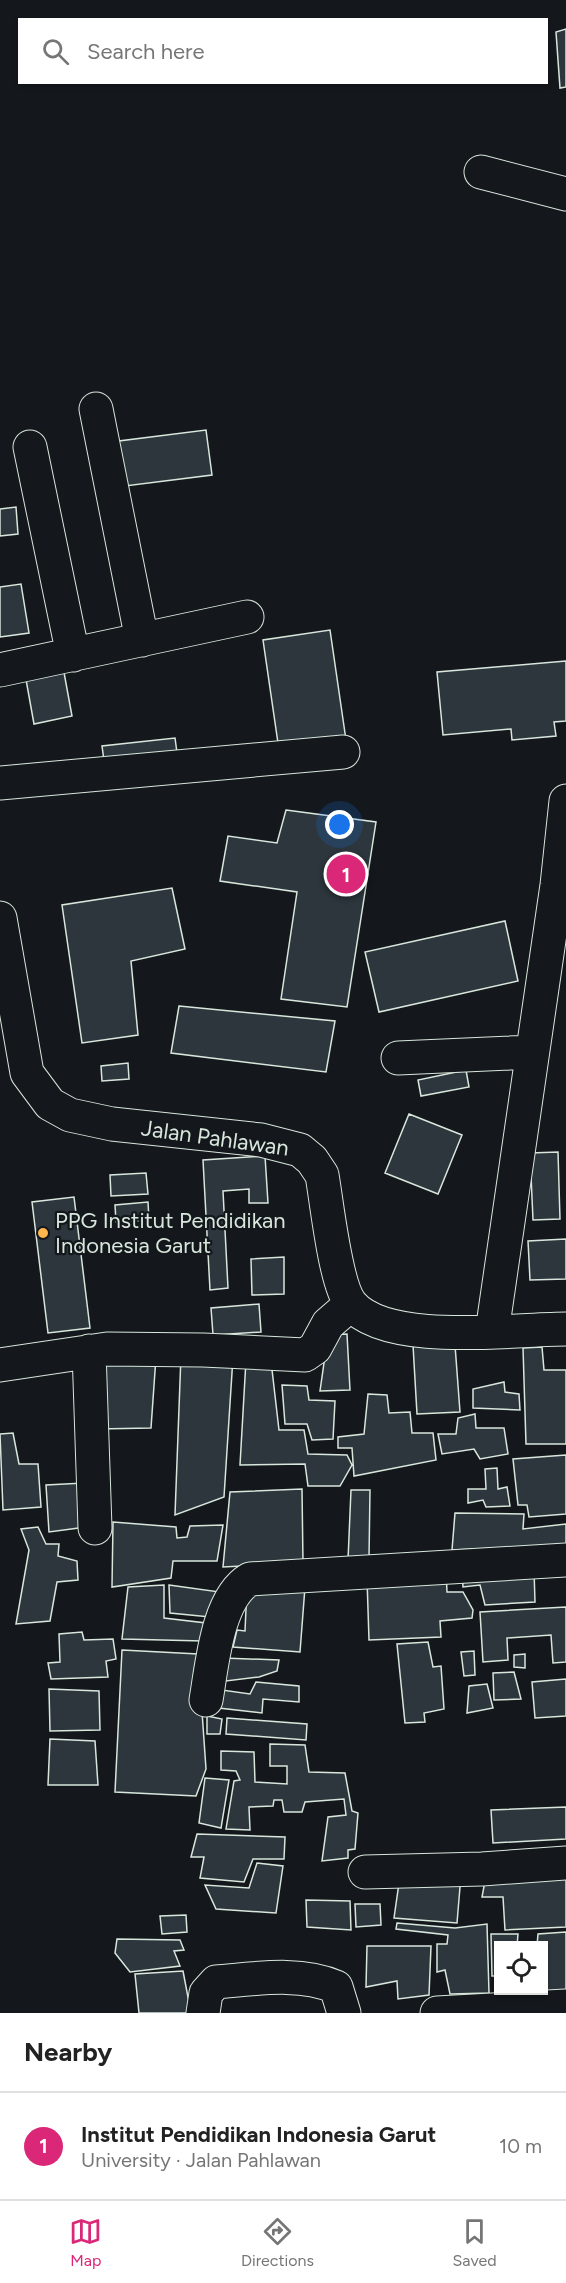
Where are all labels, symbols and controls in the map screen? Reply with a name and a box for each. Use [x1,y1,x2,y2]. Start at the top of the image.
search box [18,18,548,84]
icon: search [39,35,72,68]
text: Search here [87,38,205,65]
your location [325,810,354,839]
pin: 1 [326,852,366,896]
street label: Jalan Pahlawan [139,1114,291,1162]
place label: PPG Institut Pendidikan Indonesia Garut [55,1207,286,1259]
marker: PPG Institut Pendidikan Indonesia Garut [36,1226,50,1240]
map controls [494,1941,548,1995]
button: locate [494,1941,548,1995]
text: Nearby [24,2036,112,2068]
text: Institut Pendidikan Indonesia Garut [81,2121,436,2148]
text: 1 [39,2134,48,2158]
text: 10 m [499,2134,542,2158]
text: University · Jalan Pahlawan [81,2148,321,2172]
tab: Map [69,2215,102,2270]
tab: Directions [241,2215,314,2270]
tab: Saved [453,2215,497,2270]

